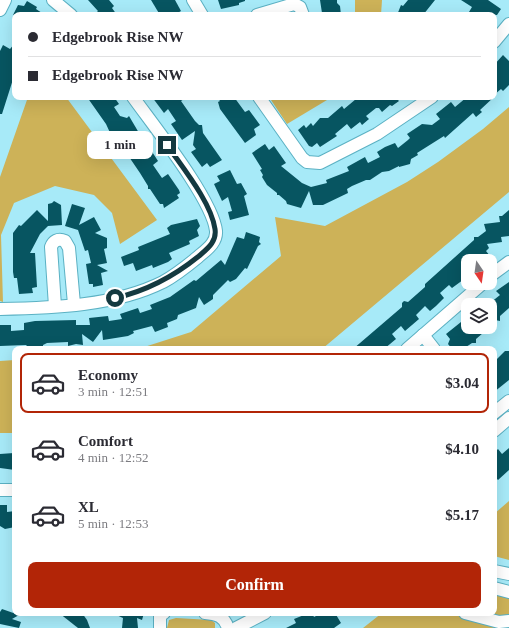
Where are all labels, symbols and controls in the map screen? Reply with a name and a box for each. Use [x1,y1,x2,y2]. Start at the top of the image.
text: Edgebrook Rise NW [52,29,183,45]
text: Edgebrook Rise NW [52,67,183,83]
callout: 1 min [87,131,153,159]
route end [158,136,176,154]
text: 1 min [104,137,136,152]
north arrow [461,254,497,290]
map controls [461,254,497,334]
route start [106,289,124,307]
button: layers [461,298,497,334]
icon: car [30,365,66,401]
text: Economy [78,367,138,383]
text: $3.04 [445,375,479,391]
text: 3 min · 12:51 [78,384,148,399]
icon: car [30,431,66,467]
text: Comfort [78,433,133,449]
text: $4.10 [445,441,479,457]
text: 4 min · 12:52 [78,450,148,465]
icon: car [30,497,66,533]
text: XL [78,499,99,515]
text: $5.17 [445,507,479,523]
text: 5 min · 12:53 [78,516,148,531]
button: Confirm [28,562,481,608]

